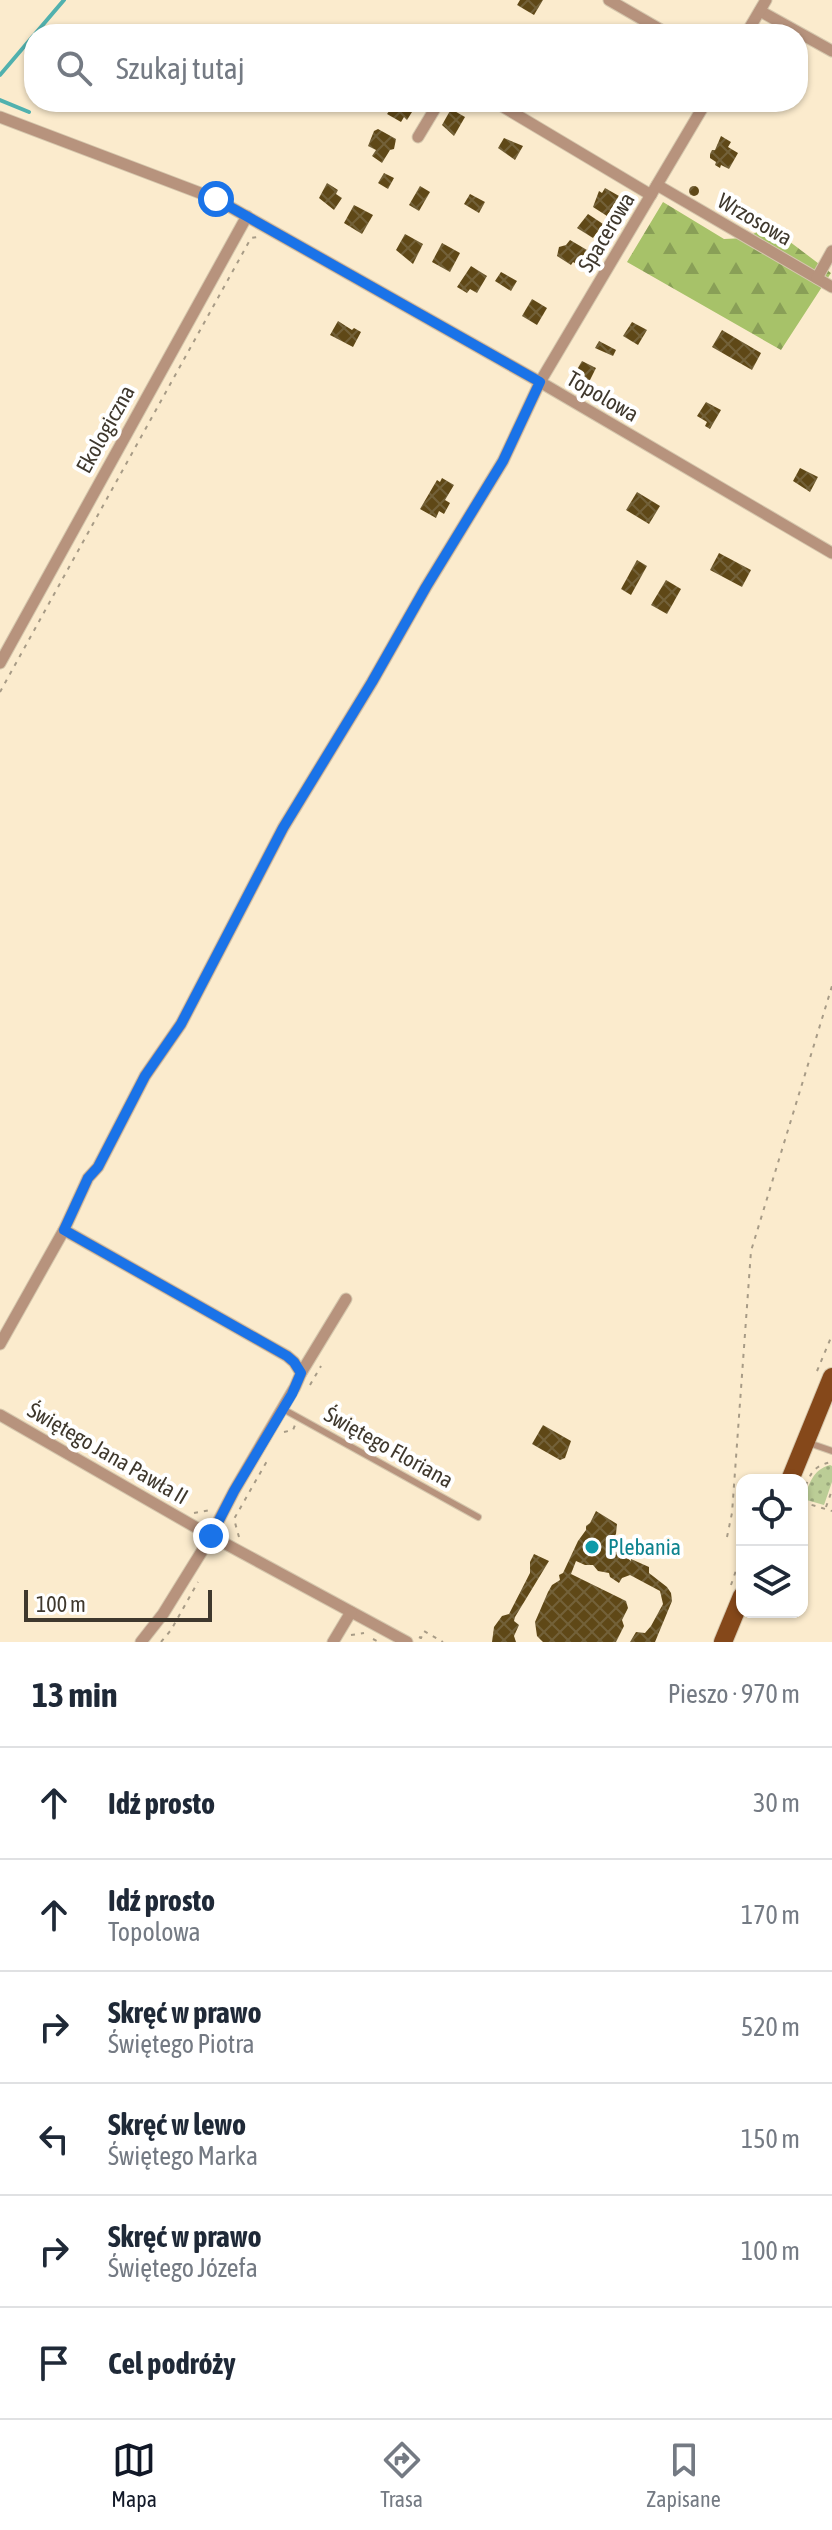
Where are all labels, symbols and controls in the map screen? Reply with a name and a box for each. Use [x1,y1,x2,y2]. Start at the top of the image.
search box [24,24,808,112]
icon: search [52,46,96,90]
text: Szukaj tutaj [116,51,245,85]
route start [198,181,234,217]
street label: Wrzosowa [713,187,797,251]
street label: Spacerowa [572,188,640,276]
street label: Topolowa [563,365,643,427]
street label: Ekologiczna [70,381,140,477]
street label: Świętego Jana Pawła II [23,1397,193,1509]
street label: Świętego Floriana [320,1401,458,1493]
map controls [736,1474,808,1618]
button: locate [736,1474,808,1546]
route end [193,1518,229,1554]
place label: Plebania [608,1534,681,1560]
marker: Plebania [583,1538,601,1556]
button: layers [736,1546,808,1618]
scale bar [24,1586,212,1622]
text: 100 m [36,1591,86,1617]
text: 13 min [32,1675,117,1714]
text: Pieszo · 970 m [668,1679,800,1709]
icon: ahead [32,1781,76,1825]
text: Idź prosto [108,1786,215,1820]
text: 30 m [753,1788,800,1818]
text: Idź prosto [108,1883,215,1917]
icon: ahead [32,1893,76,1937]
text: 170 m [741,1900,800,1930]
text: Topolowa [108,1917,201,1947]
text: Skręć w prawo [108,1995,261,2029]
icon: right [32,2005,76,2049]
text: 520 m [741,2012,800,2042]
text: Świętego Piotra [108,2029,255,2059]
text: Skręć w lewo [108,2107,246,2141]
icon: left [32,2117,76,2161]
text: 150 m [741,2124,800,2154]
text: Świętego Marka [108,2141,258,2171]
text: Skręć w prawo [108,2219,261,2253]
icon: right [32,2229,76,2273]
text: 100 m [741,2236,800,2266]
text: Świętego Józefa [108,2253,258,2283]
icon: arrive [32,2341,76,2385]
text: Cel podróży [108,2346,236,2380]
tab: Mapa [111,2438,157,2512]
tab: Trasa [380,2438,424,2512]
tab: Zapisane [646,2438,721,2512]

